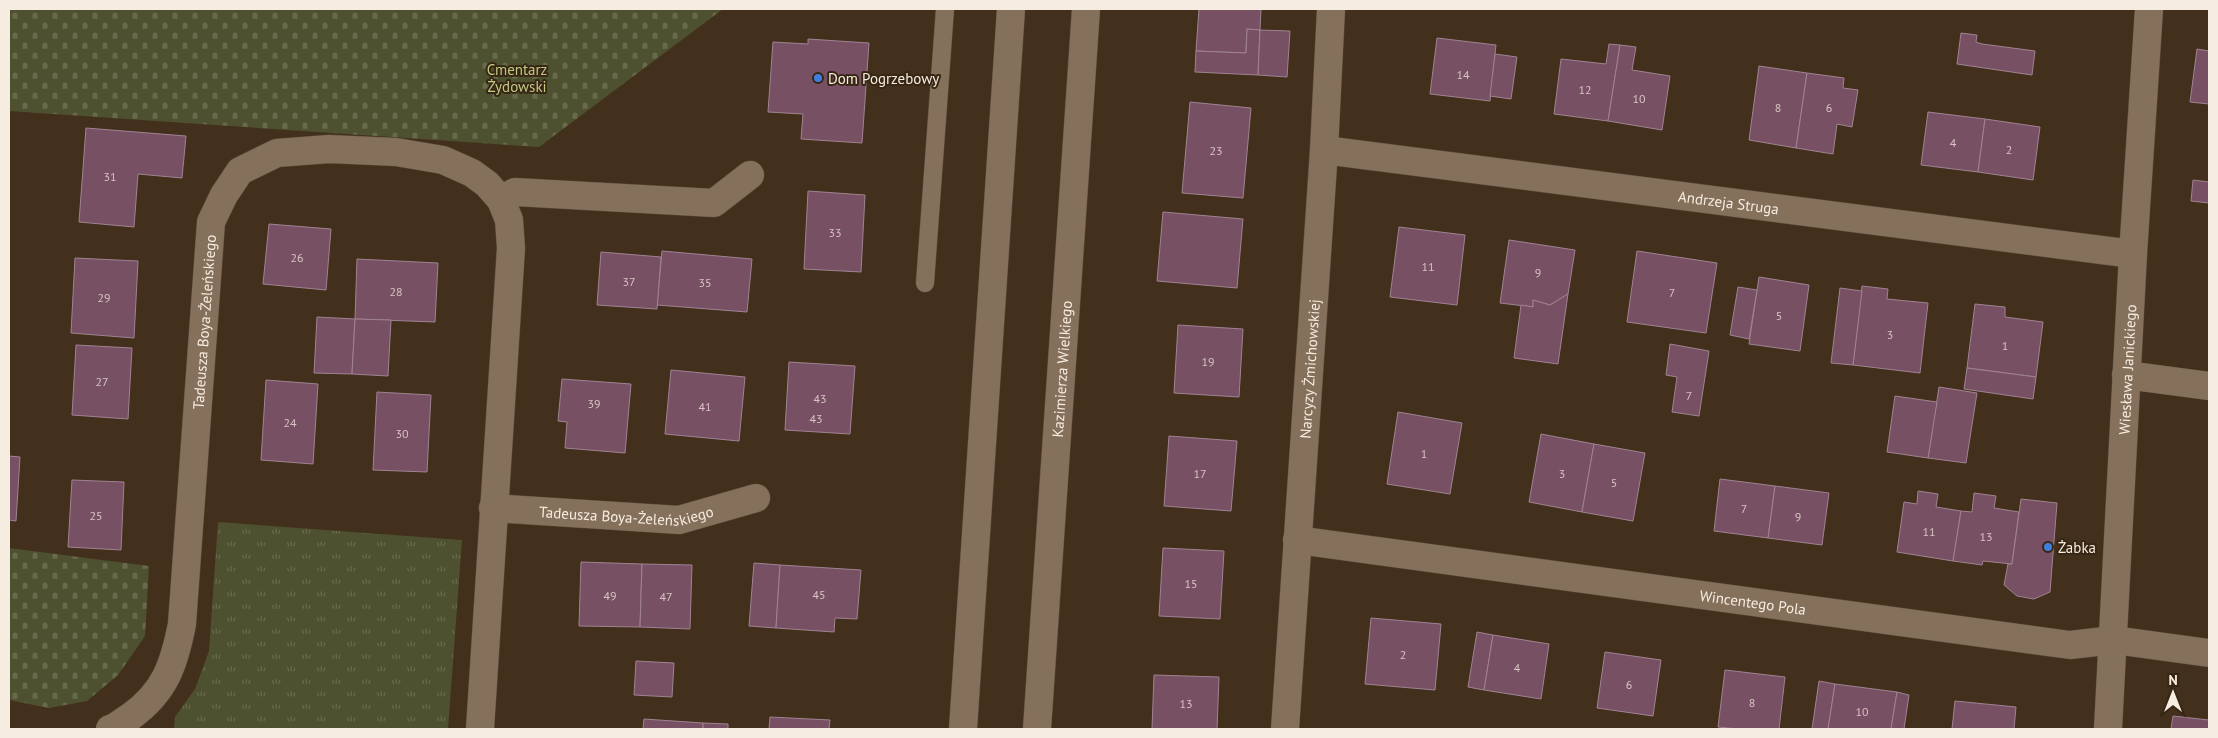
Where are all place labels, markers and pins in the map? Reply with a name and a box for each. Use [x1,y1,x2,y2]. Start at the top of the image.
place label: Dom Pogrzebowy [828,69,939,88]
marker: Dom Pogrzebowy [812,72,824,84]
place label: Żabka [2058,538,2096,557]
marker: Żabka [2042,541,2054,553]

